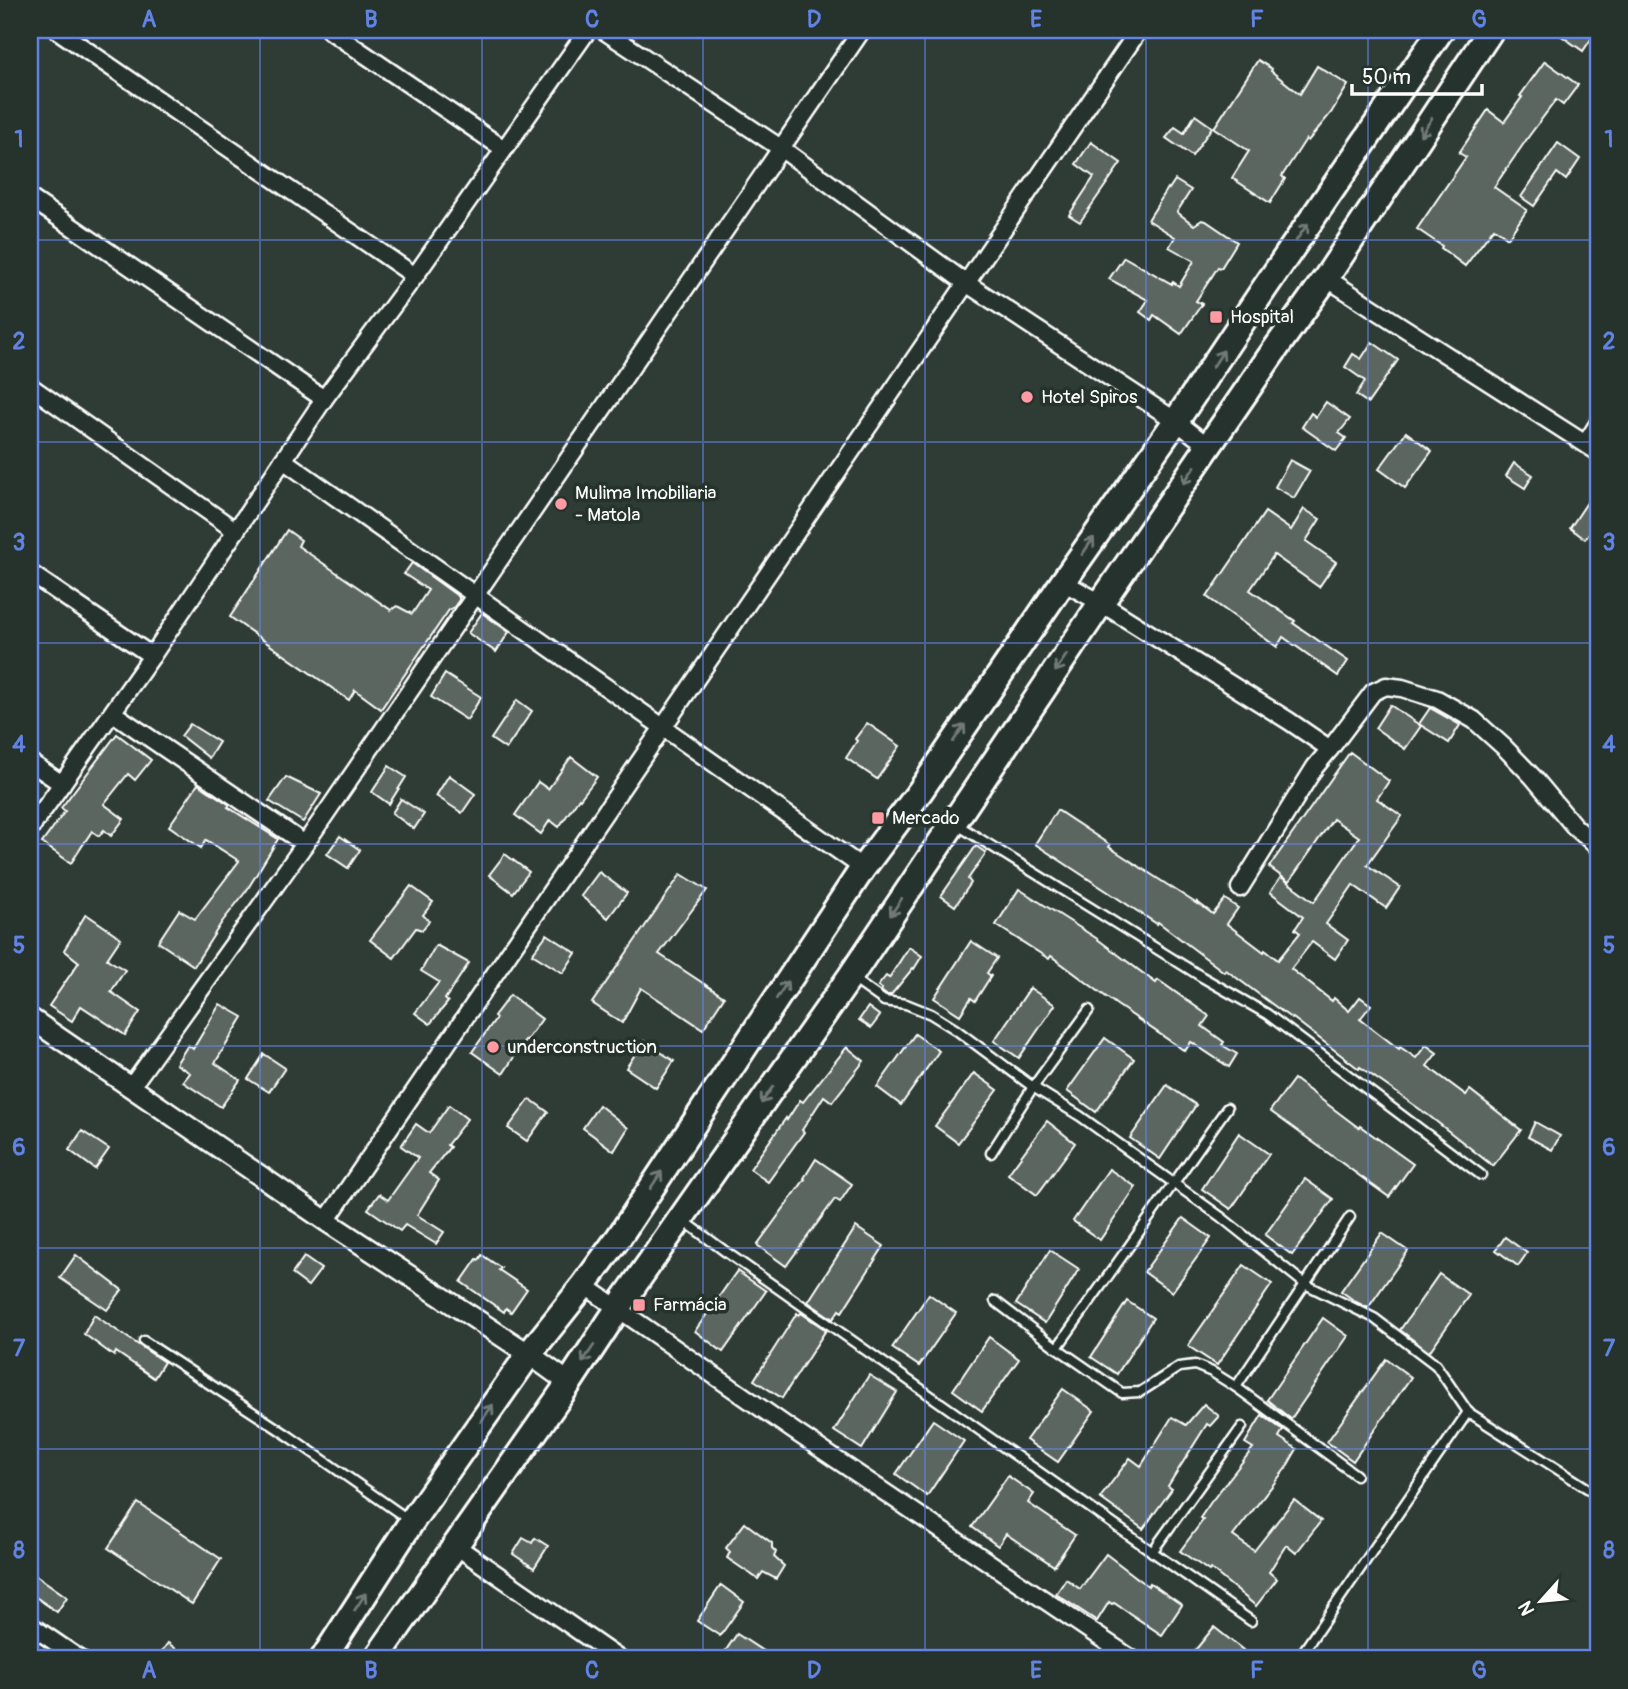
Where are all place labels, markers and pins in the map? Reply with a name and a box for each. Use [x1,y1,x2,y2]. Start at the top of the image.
place label: Hospital [1230,305,1294,329]
marker: Hospital [1208,309,1224,325]
place label: Hotel Spiros [1041,385,1138,409]
marker: Hotel Spiros [1019,389,1035,405]
place label: Mulima Imobiliaria - Matola [575,481,717,527]
marker: Mulima Imobiliaria - Matola [553,496,569,512]
place label: Mercado [892,806,959,830]
marker: Mercado [870,810,886,826]
place label: underconstruction [507,1035,657,1059]
marker: underconstruction [485,1039,501,1055]
place label: Farmácia [653,1293,727,1317]
marker: Farmácia [631,1297,647,1313]

